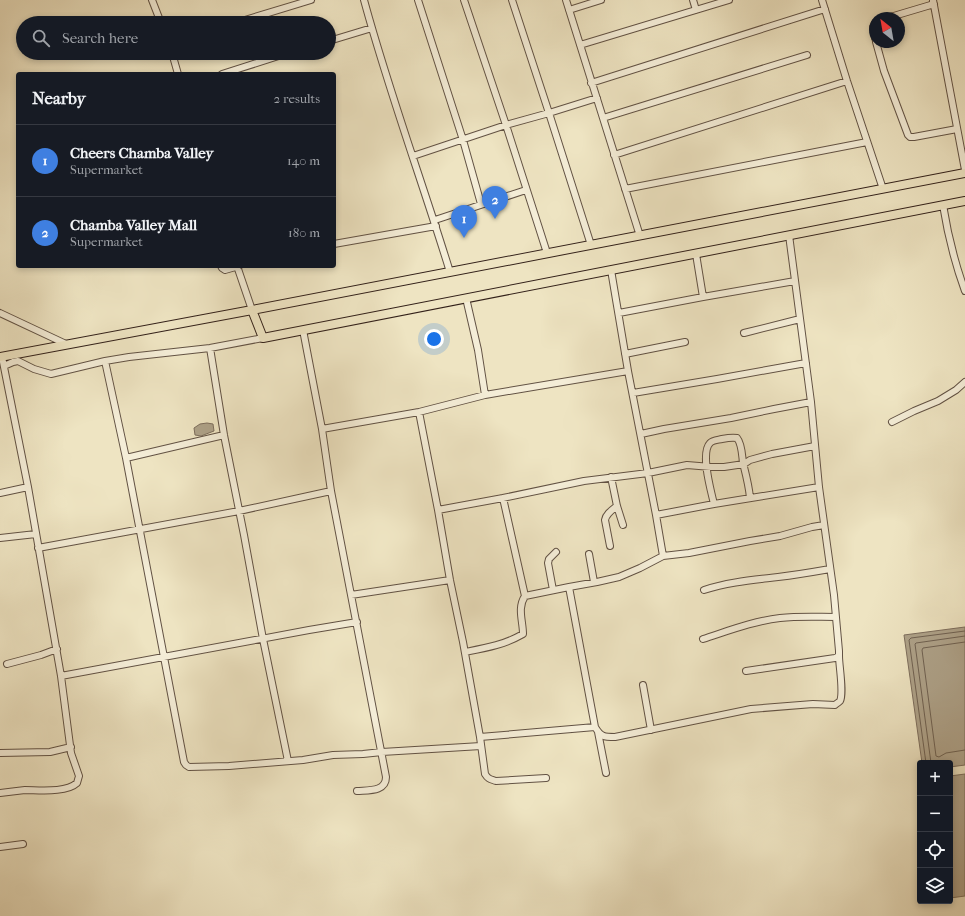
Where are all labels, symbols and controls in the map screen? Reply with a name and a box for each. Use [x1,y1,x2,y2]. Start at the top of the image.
north arrow [869,12,905,48]
search box [16,16,336,60]
icon: search [30,27,52,49]
text: Search here [62,29,138,47]
text: Nearby [32,88,86,108]
text: 2 results [274,91,320,106]
text: Cheers Chamba Valley [70,144,213,162]
text: 1 [43,153,47,168]
text: 140 m [287,153,320,168]
text: Supermarket [70,162,143,177]
pin: 2 [482,186,508,219]
pin: 1 [451,205,477,238]
text: Chamba Valley Mall [70,216,197,234]
text: 2 [42,225,48,240]
text: 180 m [288,225,320,240]
text: Supermarket [70,234,143,249]
your location [424,329,444,349]
map controls [917,760,953,904]
button: + [917,760,953,796]
button: − [917,796,953,832]
button: locate [917,832,953,868]
button: layers [917,868,953,904]

